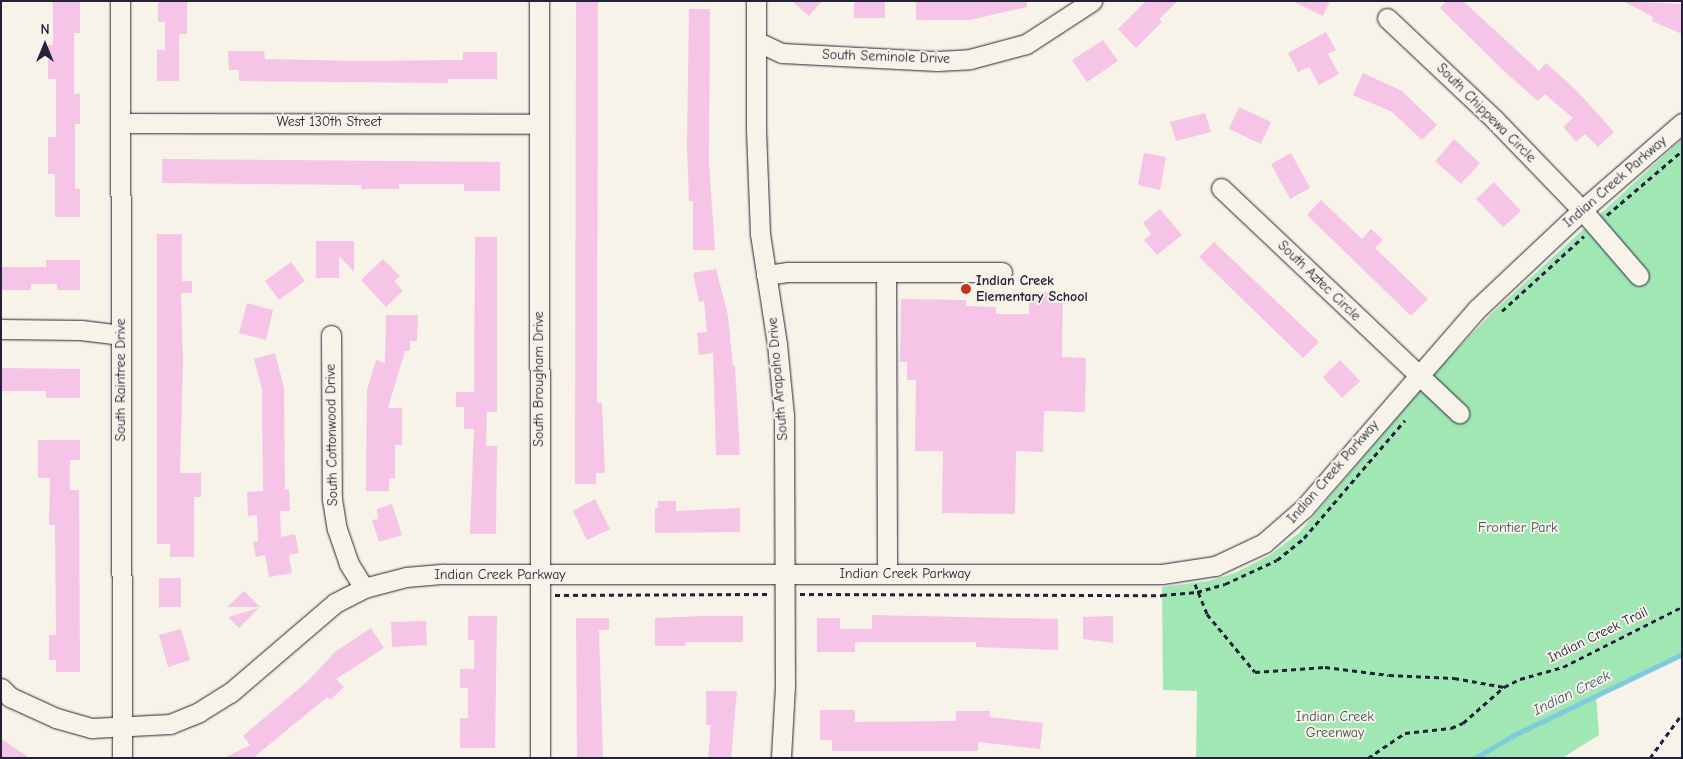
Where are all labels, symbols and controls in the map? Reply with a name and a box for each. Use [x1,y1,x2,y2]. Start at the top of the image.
north arrow [20,20,70,70]
text: N [40,21,50,38]
street label: South Seminole Drive [822,46,950,68]
street label: South Chippewa Circle [1433,60,1539,166]
street label: West 130th Street [276,114,382,130]
street label: Indian Creek Parkway [1560,133,1670,231]
street label: South Aztec Circle [1274,237,1364,325]
place label: Indian Creek Elementary School [976,273,1088,306]
marker: Indian Creek Elementary School [960,283,972,295]
street label: South Brougham Drive [531,311,547,447]
street label: South Arapaho Drive [764,317,792,441]
street label: South Raintree Drive [113,319,129,441]
street label: South Cottonwood Drive [322,364,342,506]
street label: Indian Creek Parkway [1284,417,1382,527]
park label: Frontier Park [1478,520,1558,536]
street label: Indian Creek Parkway [839,566,971,582]
street label: Indian Creek Parkway [434,567,566,583]
street label: Indian Creek Trail [1545,604,1651,666]
water label: Indian Creek [1530,667,1614,719]
park label: Indian Creek Greenway [1296,709,1374,742]

